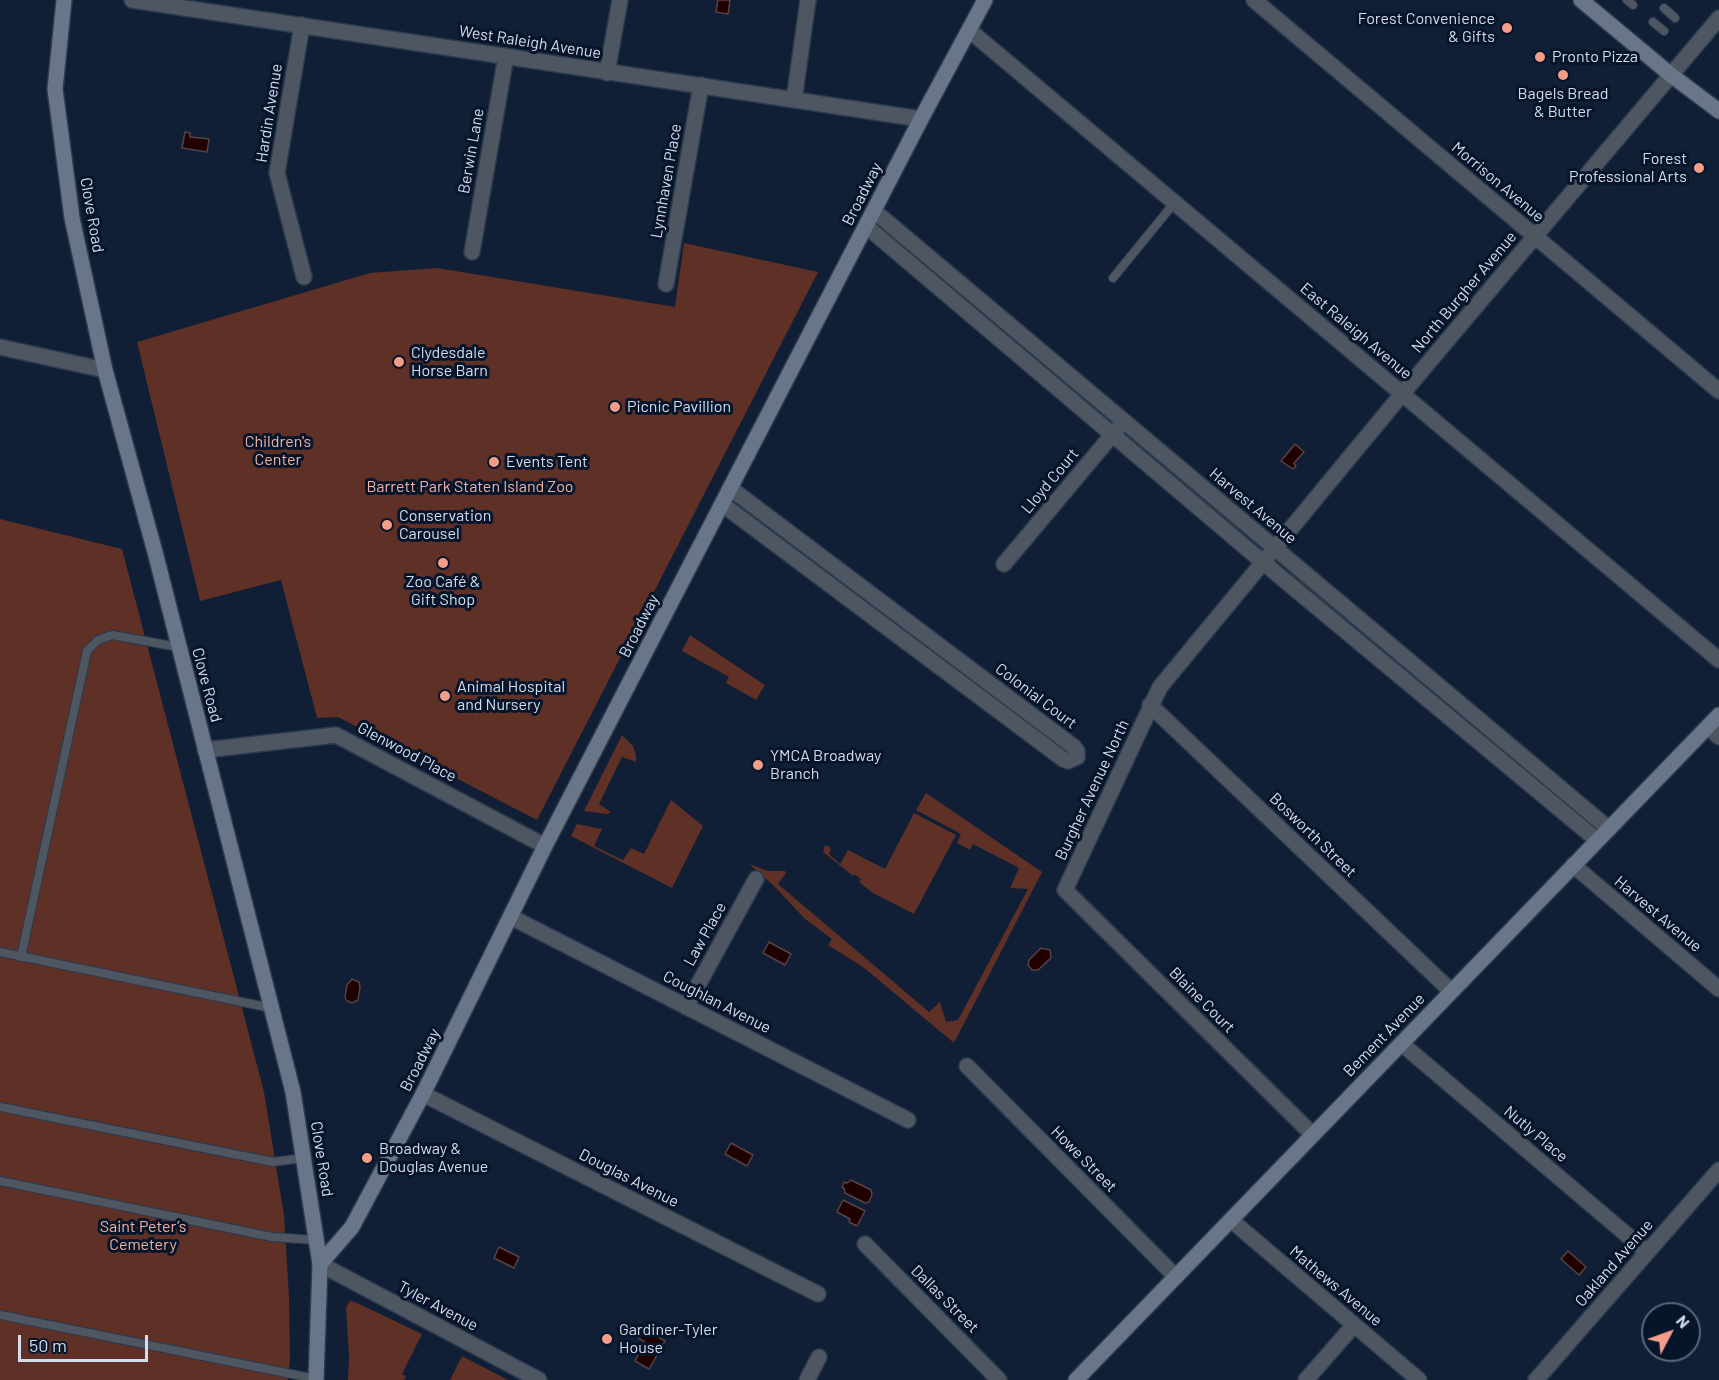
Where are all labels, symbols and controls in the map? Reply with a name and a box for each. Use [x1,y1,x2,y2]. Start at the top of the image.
place label: Forest Convenience & Gifts [1358,9,1495,47]
street label: West Raleigh Avenue [457,21,603,63]
marker: Forest Convenience & Gifts [1500,21,1514,35]
place label: Pronto Pizza [1552,47,1638,67]
marker: Pronto Pizza [1533,50,1547,64]
street label: Hardin Avenue [252,62,286,164]
marker: Bagels Bread & Butter [1556,68,1570,82]
place label: Bagels Bread & Butter [1518,84,1608,122]
street label: Berwin Lane [454,107,488,195]
street label: Lynnhaven Place [646,122,686,240]
street label: Morrison Avenue [1448,138,1548,226]
place label: Forest Professional Arts [1569,149,1687,187]
street label: Broadway [838,159,886,229]
marker: Forest Professional Arts [1692,161,1706,175]
street label: Clove Road [76,176,108,254]
street label: North Burgher Avenue [1408,227,1520,357]
street label: East Raleigh Avenue [1296,279,1416,383]
place label: Clydesdale Horse Barn [411,343,488,381]
marker: Clydesdale Horse Barn [392,355,406,369]
place label: Picnic Pavillion [627,397,731,417]
marker: Picnic Pavillion [608,400,622,414]
park label: Children's Center [245,432,311,470]
street label: Lloyd Court [1017,445,1083,517]
place label: Events Tent [506,452,588,472]
marker: Events Tent [487,455,501,469]
street label: Harvest Avenue [1205,464,1301,548]
park label: Barrett Park Staten Island Zoo [366,477,574,497]
place label: Conservation Carousel [399,506,491,544]
marker: Conservation Carousel [380,518,394,532]
marker: Zoo Café & Gift Shop [436,556,450,570]
place label: Zoo Café & Gift Shop [406,572,480,610]
street label: Broadway [615,591,663,661]
street label: Clove Road [188,646,226,724]
street label: Colonial Court [991,659,1081,733]
place label: Animal Hospital and Nursery [457,677,565,715]
marker: Animal Hospital and Nursery [438,689,452,703]
street label: Burgher Avenue North [1051,717,1133,863]
street label: Glenwood Place [354,718,460,786]
place label: YMCA Broadway Branch [770,746,881,784]
marker: YMCA Broadway Branch [751,758,765,772]
street label: Bosworth Street [1266,789,1360,881]
street label: Harvest Avenue [1610,872,1706,956]
street label: Law Place [680,899,730,969]
street label: Blaine Court [1165,963,1239,1037]
street label: Coughlan Avenue [660,967,774,1037]
street label: Bement Avenue [1339,989,1429,1081]
street label: Broadway [396,1025,444,1095]
street label: Nutly Place [1500,1102,1572,1166]
street label: Clove Road [307,1120,337,1198]
street label: Howe Street [1047,1122,1121,1196]
place label: Broadway & Douglas Avenue [379,1139,488,1177]
street label: Douglas Avenue [576,1145,682,1211]
marker: Broadway & Douglas Avenue [360,1151,374,1165]
street label: Oakland Avenue [1571,1216,1657,1310]
park label: Saint Peter’s Cemetery [100,1217,186,1255]
street label: Mathews Avenue [1286,1242,1386,1330]
street label: Dallas Street [907,1261,983,1337]
street label: Tyler Avenue [395,1277,481,1335]
north arrow [1641,1302,1701,1362]
text: N [1673,1311,1694,1331]
place label: Gardiner-Tyler House [619,1320,718,1358]
scale bar [21,1323,152,1361]
marker: Gardiner-Tyler House [600,1332,614,1346]
text: 50 m [29,1334,67,1356]

